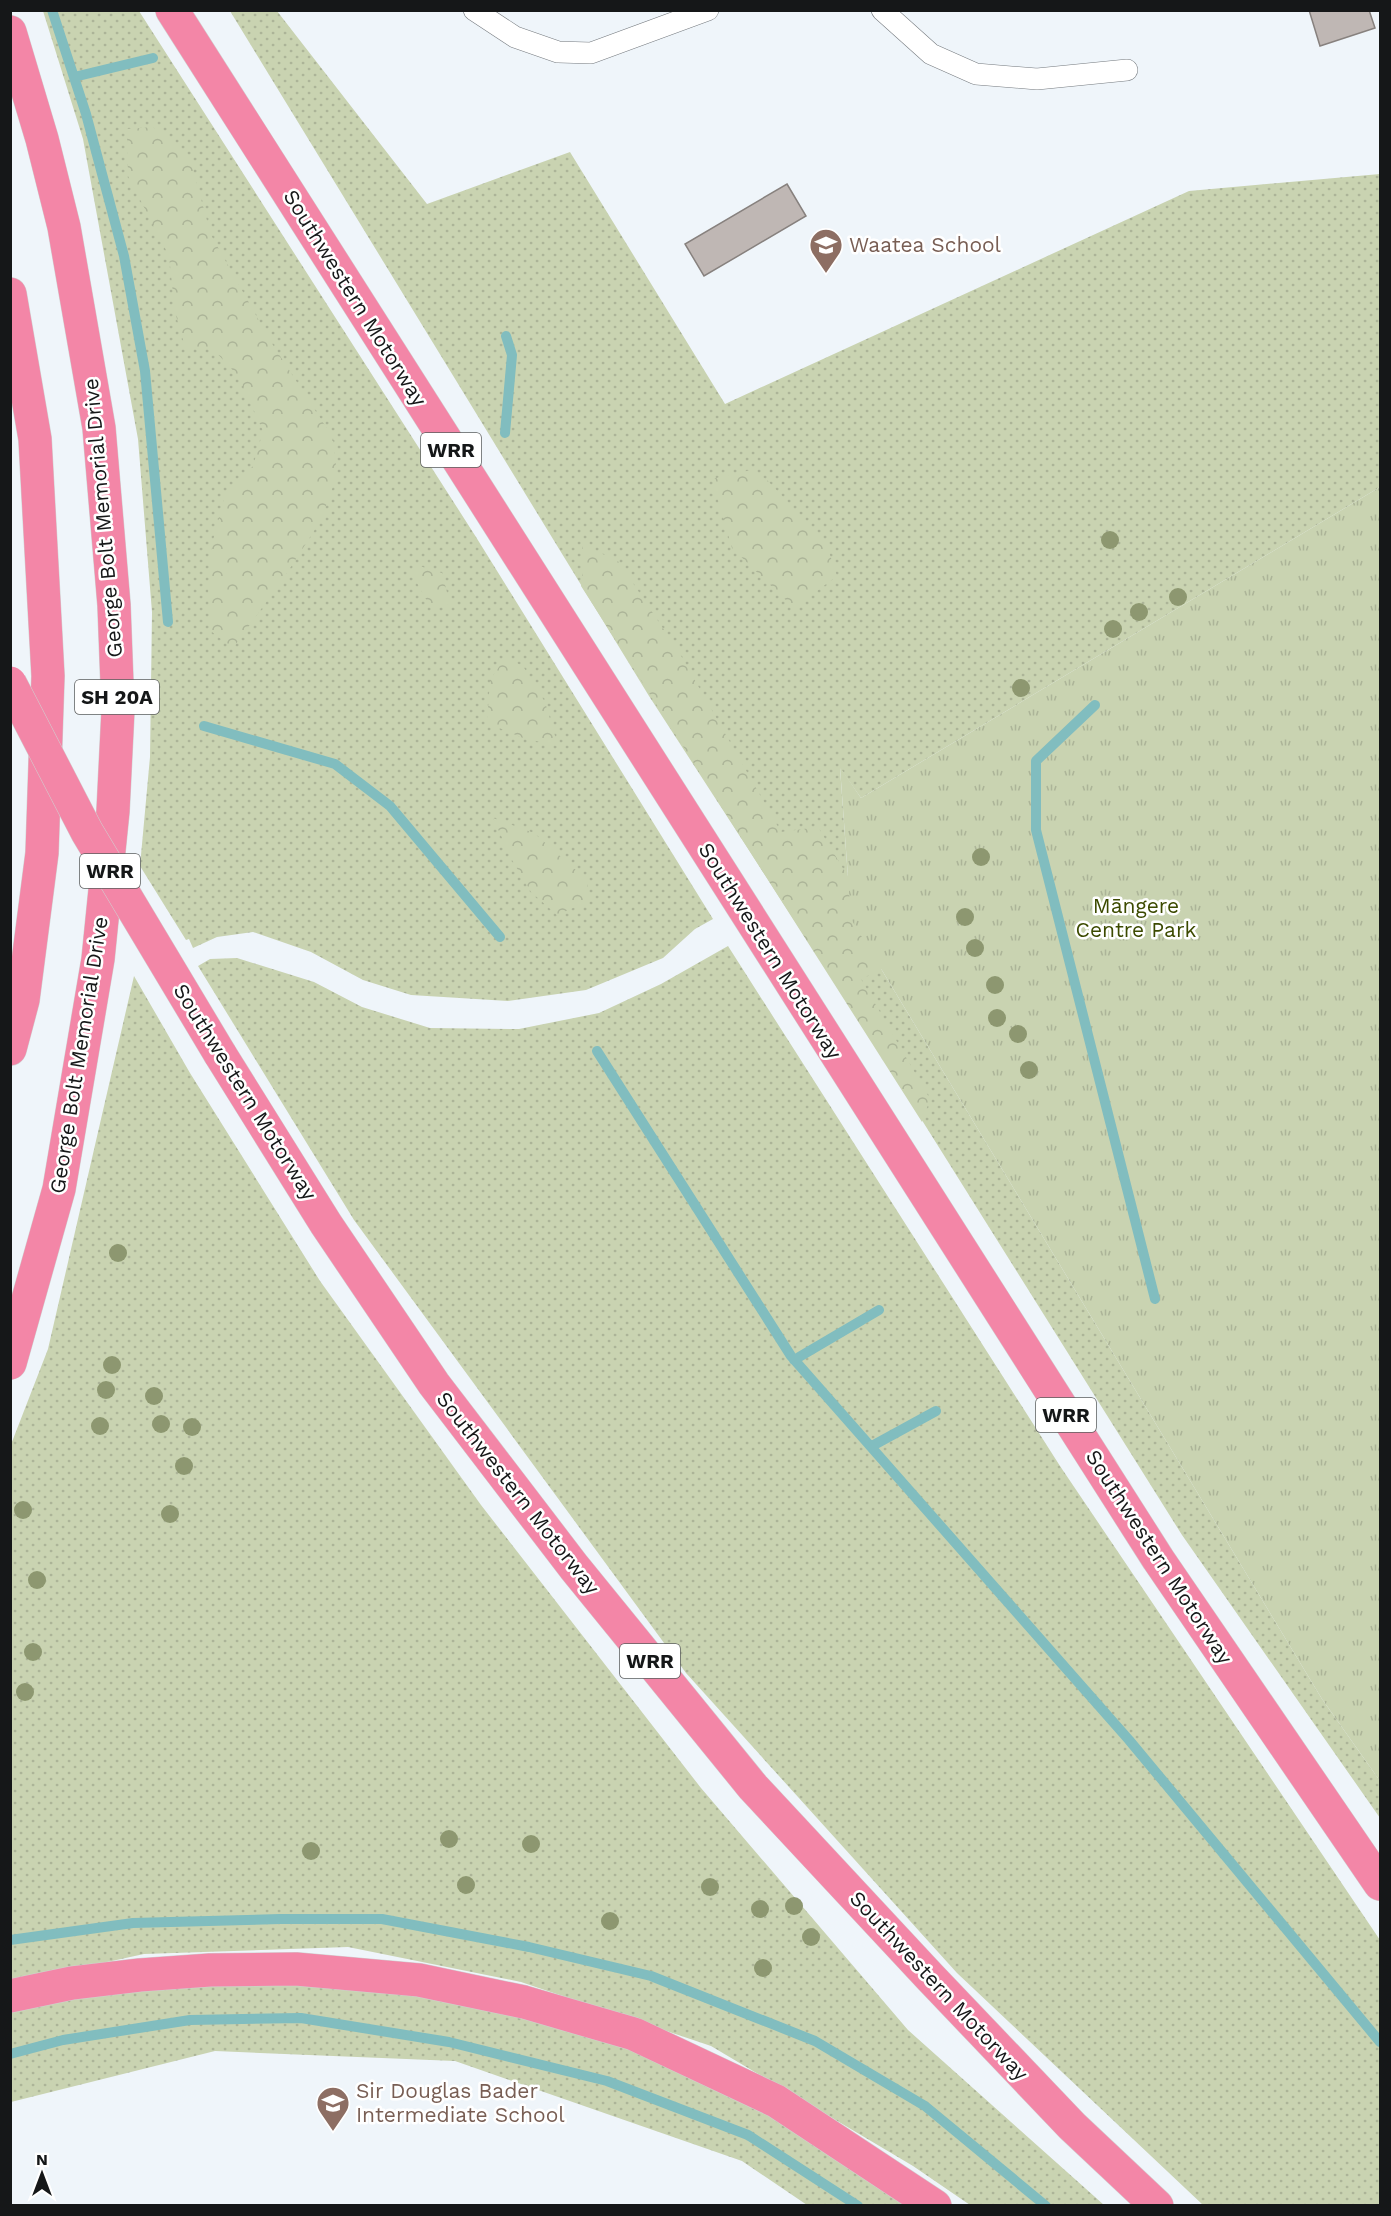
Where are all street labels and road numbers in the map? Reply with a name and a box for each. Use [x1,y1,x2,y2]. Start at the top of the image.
street label: Southwestern Motorway [279,185,432,411]
street label: George Bolt Memorial Drive [78,377,127,659]
road number: WRR [421,433,481,467]
road number: SH 20A [75,680,159,714]
street label: Southwestern Motorway [694,838,847,1064]
road number: WRR [80,854,140,888]
street label: George Bolt Memorial Drive [44,915,113,1195]
street label: Southwestern Motorway [169,979,322,1205]
street label: Southwestern Motorway [431,1386,605,1599]
road number: WRR [1036,1398,1096,1432]
street label: Southwestern Motorway [1081,1445,1238,1669]
road number: WRR [620,1644,680,1678]
street label: Southwestern Motorway [845,1886,1034,2086]

